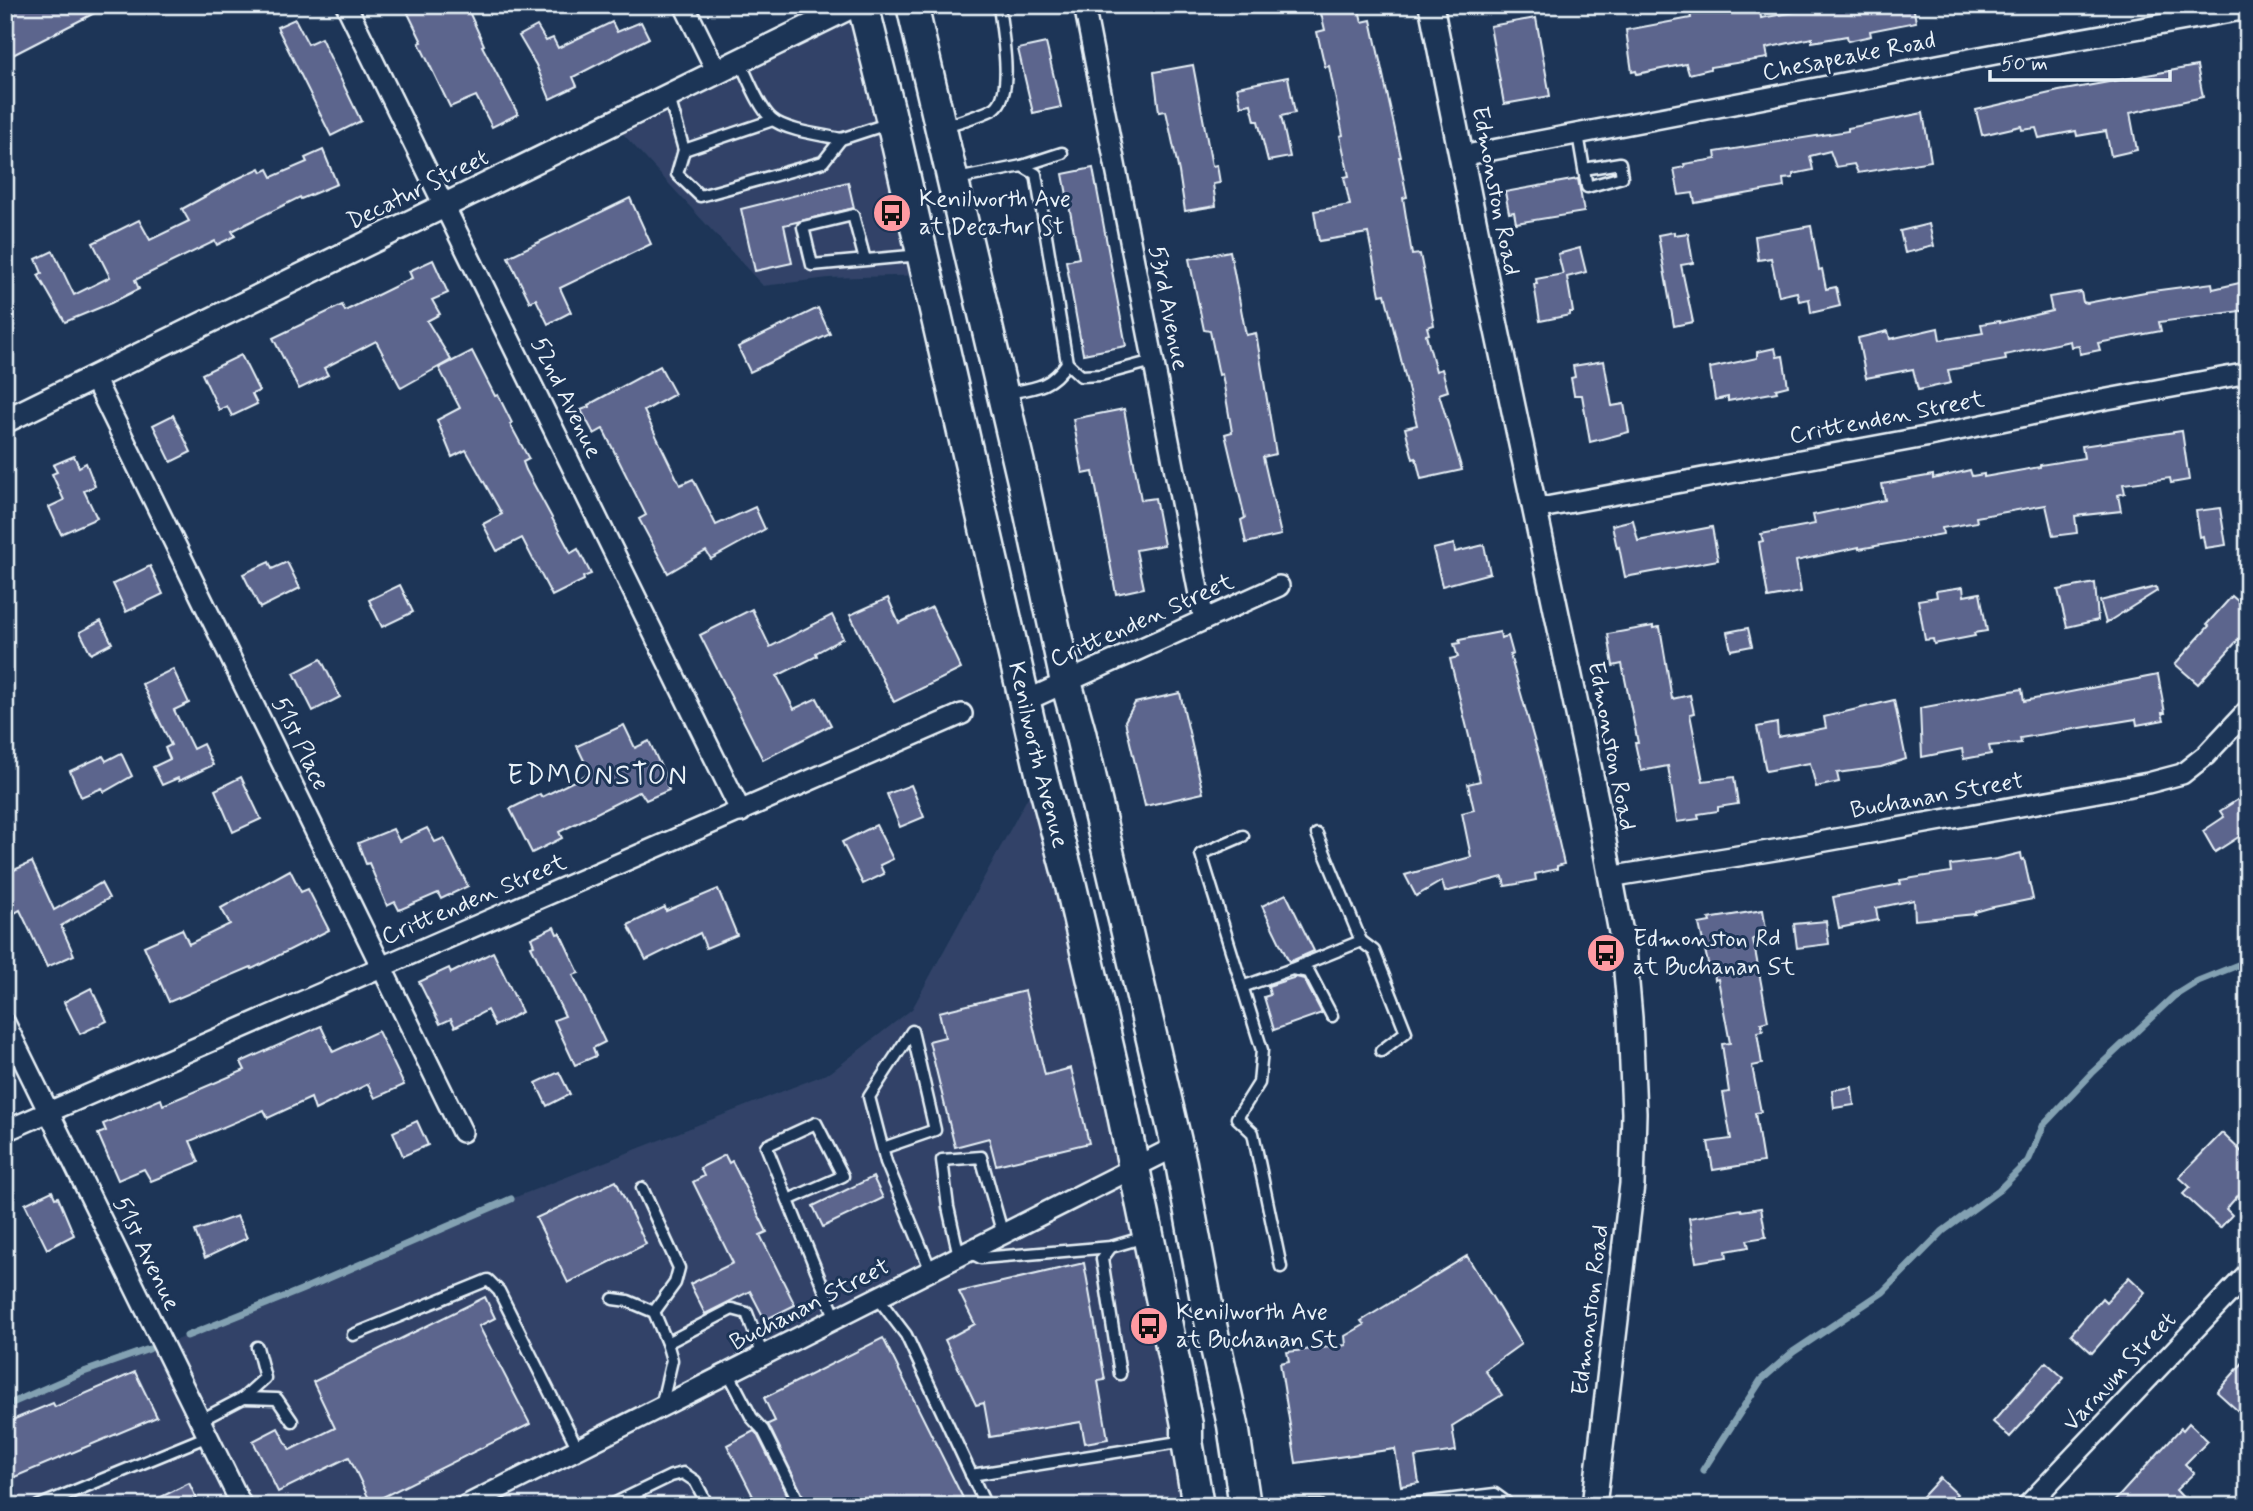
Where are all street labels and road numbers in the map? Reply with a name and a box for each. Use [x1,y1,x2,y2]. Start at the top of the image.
street label: Chesapeake Road [1760,25,1938,89]
street label: Edmonston Road [1463,104,1527,278]
street label: Decatur Street [342,142,494,238]
street label: 53rd Avenue [1141,243,1195,373]
street label: 52nd Avenue [523,332,609,464]
street label: Crittenden Street [1787,384,1987,452]
street label: Crittenden Street [1045,567,1239,675]
street label: Kenilworth Avenue [1001,659,1076,851]
street label: Edmonston Road [1579,659,1643,833]
street label: 51st Place [264,692,336,796]
street label: Buchanan Street [1848,765,2026,827]
street label: Crittenden Street [377,847,571,953]
street label: 51st Avenue [105,1192,187,1316]
street label: Edmonston Road [1565,1223,1617,1397]
street label: Buchanan Street [725,1251,895,1359]
street label: Varnum Street [2056,1305,2184,1439]

